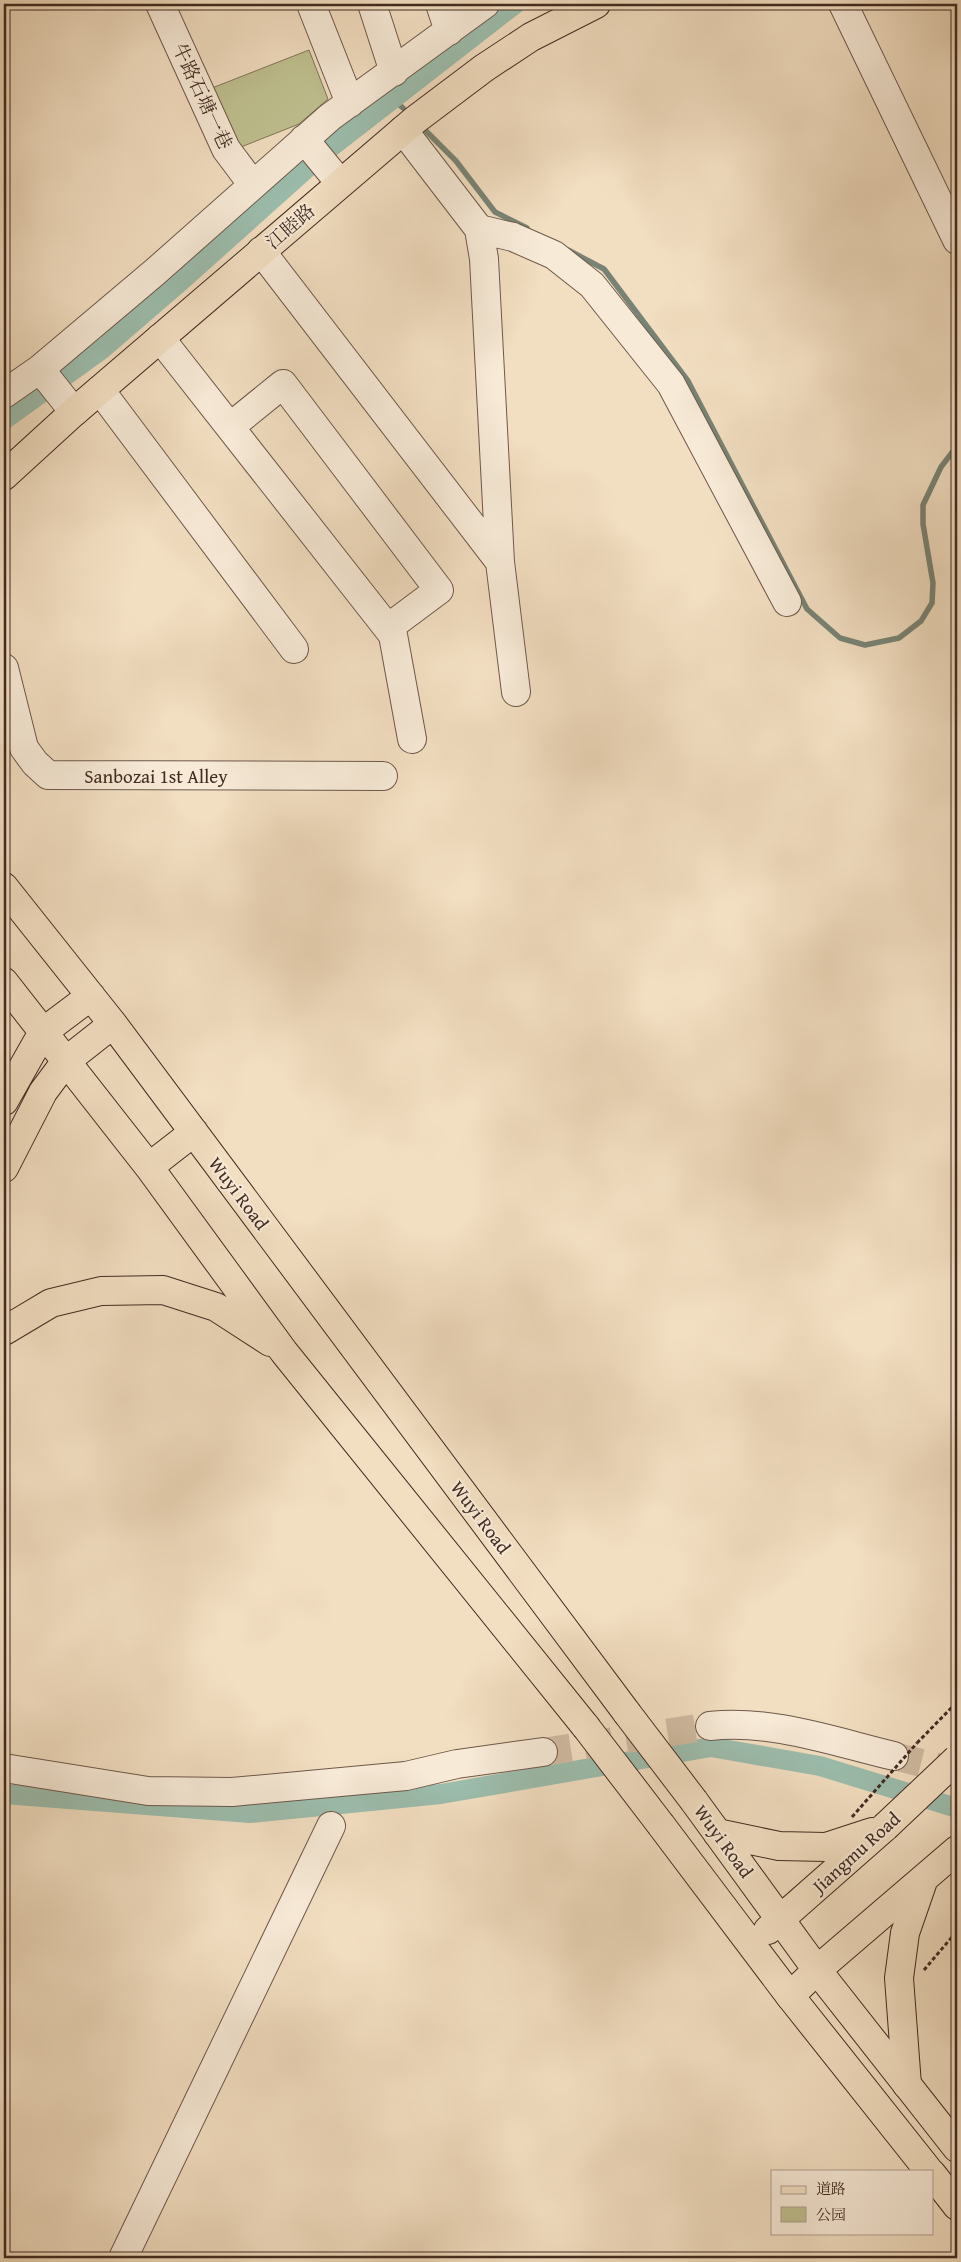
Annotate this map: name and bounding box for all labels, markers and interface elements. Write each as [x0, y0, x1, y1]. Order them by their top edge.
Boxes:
street label: 牛路石塘一巷 [166, 38, 240, 154]
street label: 江睦路 [259, 197, 321, 255]
street label: Sanbozai 1st Alley [84, 762, 228, 790]
street label: Wuyi Road [202, 1151, 276, 1236]
street label: Wuyi Road [444, 1475, 518, 1560]
street label: Wuyi Road [688, 1798, 761, 1884]
street label: Jiangmu Road [804, 1804, 907, 1901]
legend [771, 2170, 934, 2234]
text: 道路 [816, 2178, 846, 2199]
text: 公园 [816, 2204, 846, 2225]

